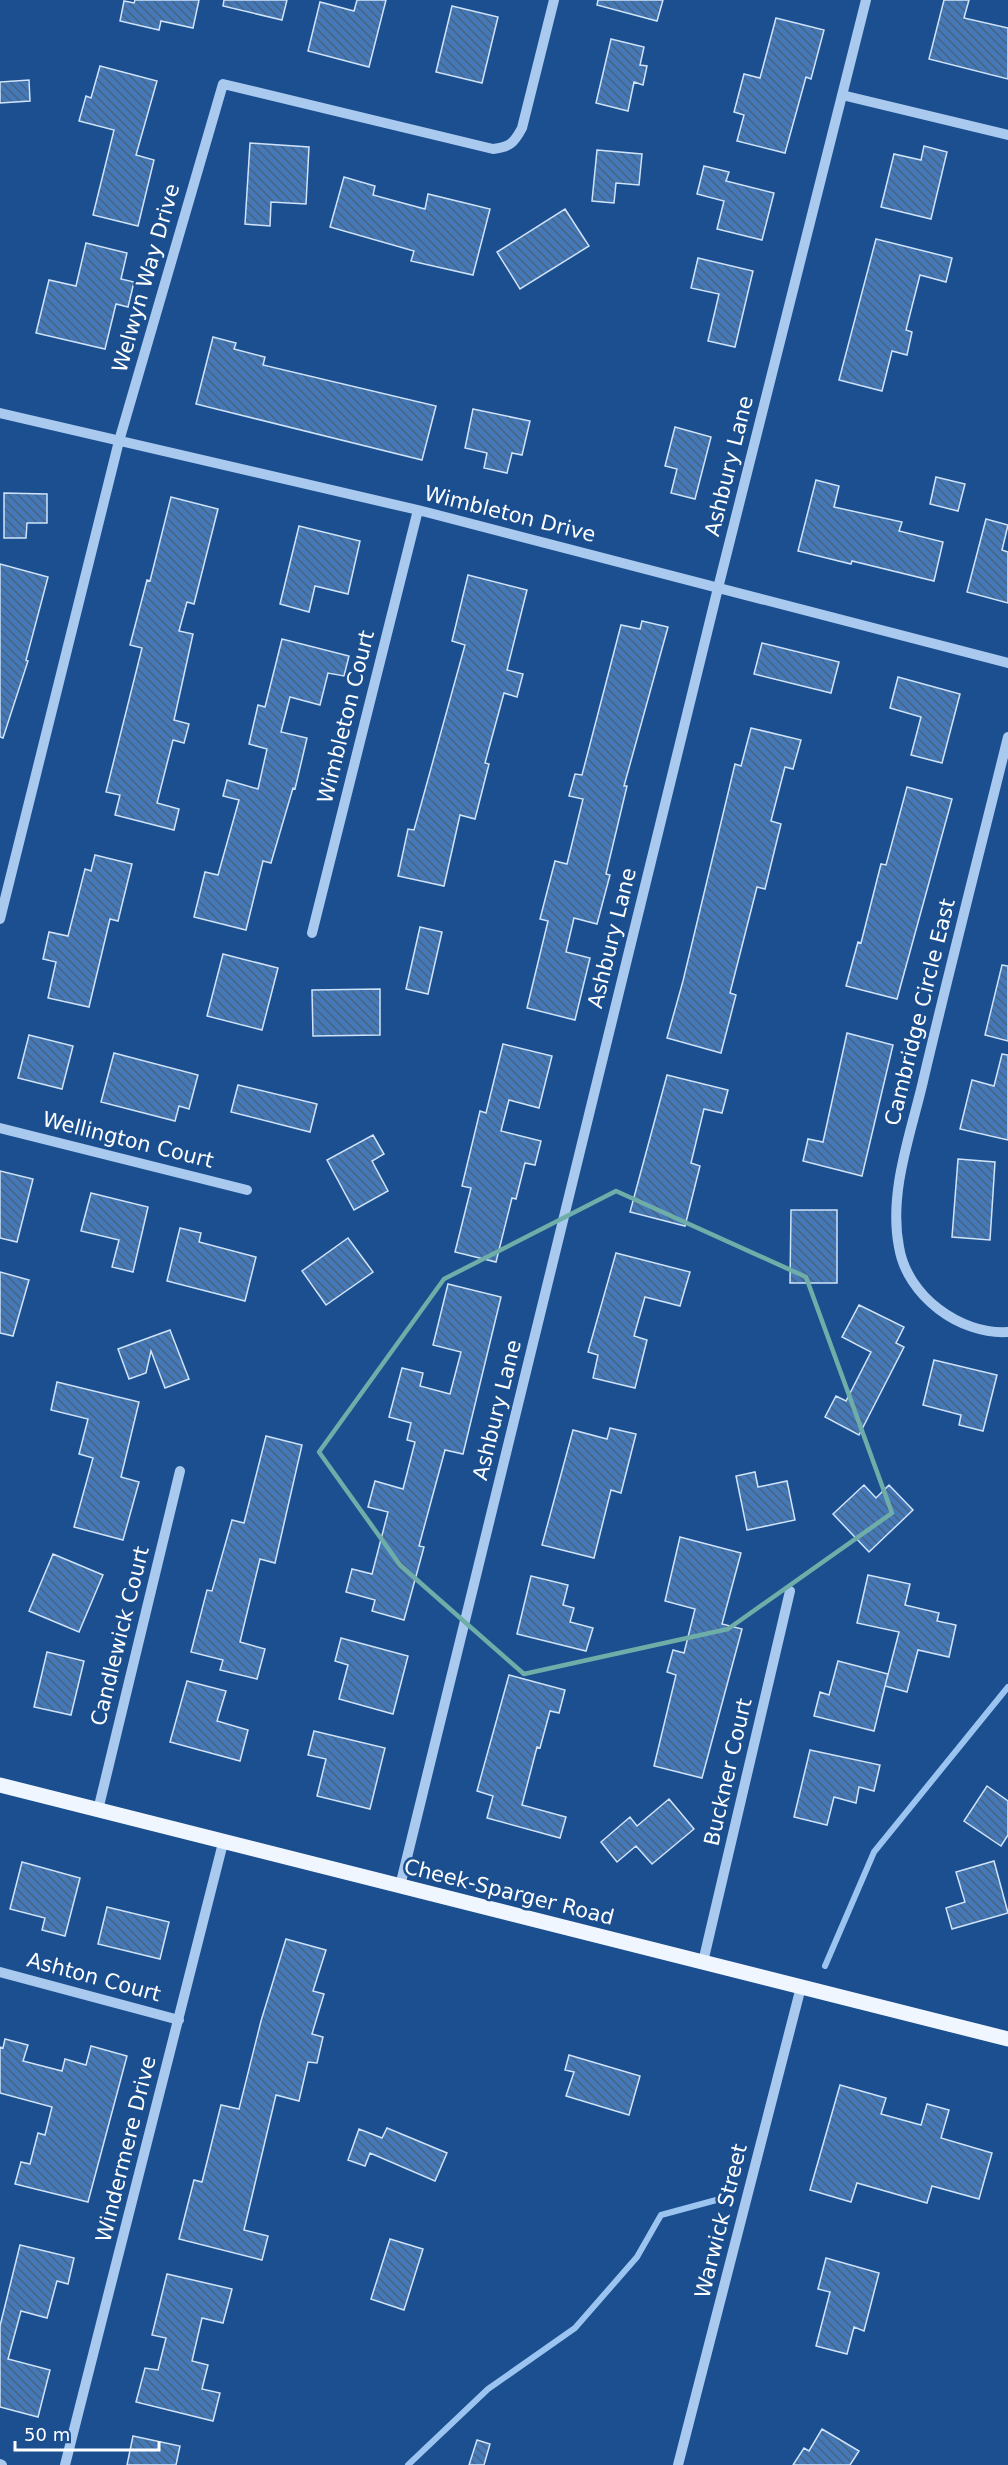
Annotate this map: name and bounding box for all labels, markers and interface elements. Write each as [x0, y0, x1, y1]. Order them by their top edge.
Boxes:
street label: Welwyn Way Drive [108, 181, 184, 375]
street label: Ashbury Lane [700, 393, 758, 539]
street label: Wimbleton Drive [422, 481, 598, 547]
street label: Wimbleton Court [313, 628, 379, 806]
street label: Ashbury Lane [583, 865, 641, 1011]
street label: Cambridge Circle East [880, 896, 960, 1128]
street label: Wellington Court [40, 1107, 216, 1173]
street label: Ashbury Lane [468, 1337, 526, 1483]
street label: Candlewick Court [86, 1544, 154, 1728]
street label: Buckner Court [699, 1696, 757, 1848]
street label: Cheek-Sparger Road [401, 1854, 617, 1930]
street label: Ashton Court [25, 1948, 163, 2006]
street label: Windermere Drive [91, 2053, 161, 2245]
street label: Warwick Street [690, 2141, 752, 2301]
scale bar [15, 2414, 159, 2452]
text: 50 m [24, 2424, 70, 2445]

